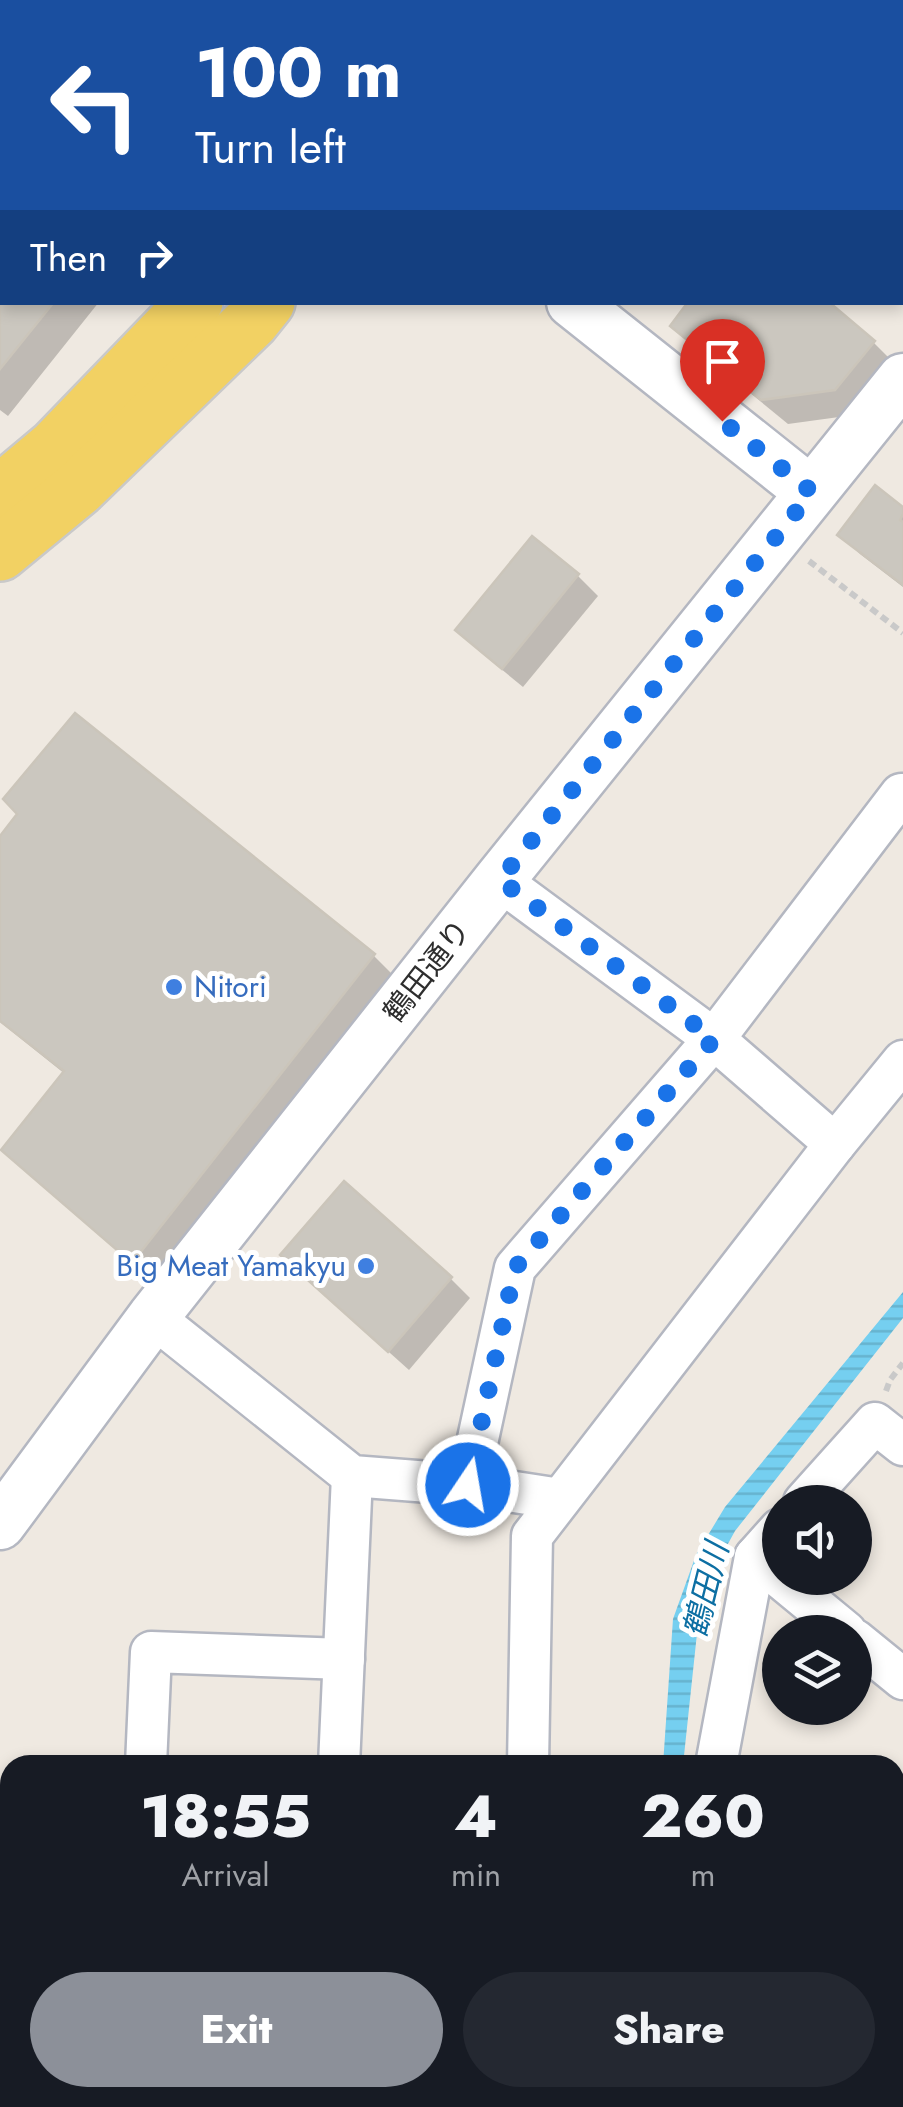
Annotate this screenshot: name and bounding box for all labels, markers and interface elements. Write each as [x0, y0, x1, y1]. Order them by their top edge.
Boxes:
text: 100 m [195, 22, 402, 123]
icon: left [30, 40, 160, 170]
text: Turn left [195, 115, 346, 180]
text: Then [30, 230, 107, 285]
icon: right [127, 230, 182, 285]
pin [680, 319, 765, 422]
icon: arrive [695, 334, 750, 389]
street label: 鶴田通り [373, 910, 480, 1031]
place label: Nitori [194, 965, 267, 1008]
marker: Nitori [163, 976, 185, 998]
place label: Big Meat Yamakyu [116, 1244, 346, 1287]
marker: Big Meat Yamakyu [355, 1255, 377, 1277]
position arrow [416, 1433, 520, 1537]
map controls [762, 1485, 872, 1725]
button: sound [762, 1485, 872, 1595]
water label: 鶴田川 [672, 1535, 741, 1642]
button: layers [762, 1615, 872, 1725]
text: 18:55 [140, 1773, 311, 1860]
text: 4 [454, 1773, 498, 1860]
text: 260 [641, 1773, 765, 1860]
text: Arrival [181, 1852, 270, 1898]
text: min [451, 1852, 501, 1898]
text: m [691, 1852, 716, 1898]
button: Exit [30, 1972, 443, 2087]
button: Share [463, 1972, 875, 2087]

